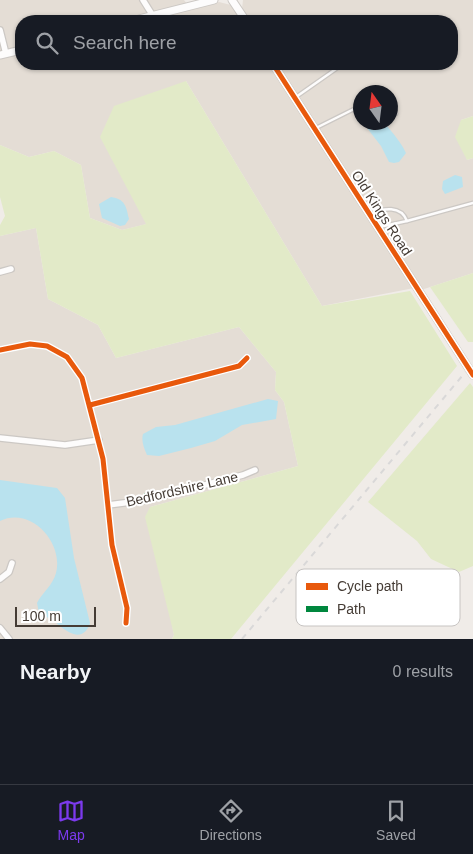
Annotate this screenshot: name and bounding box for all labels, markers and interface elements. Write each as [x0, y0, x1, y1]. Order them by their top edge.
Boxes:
search box [15, 15, 458, 70]
icon: search [33, 29, 61, 57]
text: Search here [73, 32, 177, 53]
north arrow [353, 85, 398, 130]
street label: Old Kings Road [349, 168, 415, 258]
street label: Bedfordshire Lane [124, 468, 240, 510]
legend [296, 569, 460, 626]
text: Cycle path [337, 578, 403, 594]
text: Path [337, 601, 366, 617]
scale bar [15, 604, 96, 627]
text: 100 m [22, 608, 61, 624]
text: Nearby [20, 660, 91, 683]
text: 0 results [393, 663, 453, 680]
tab: Map [57, 797, 85, 843]
tab: Directions [200, 797, 262, 843]
tab: Saved [376, 797, 416, 843]

